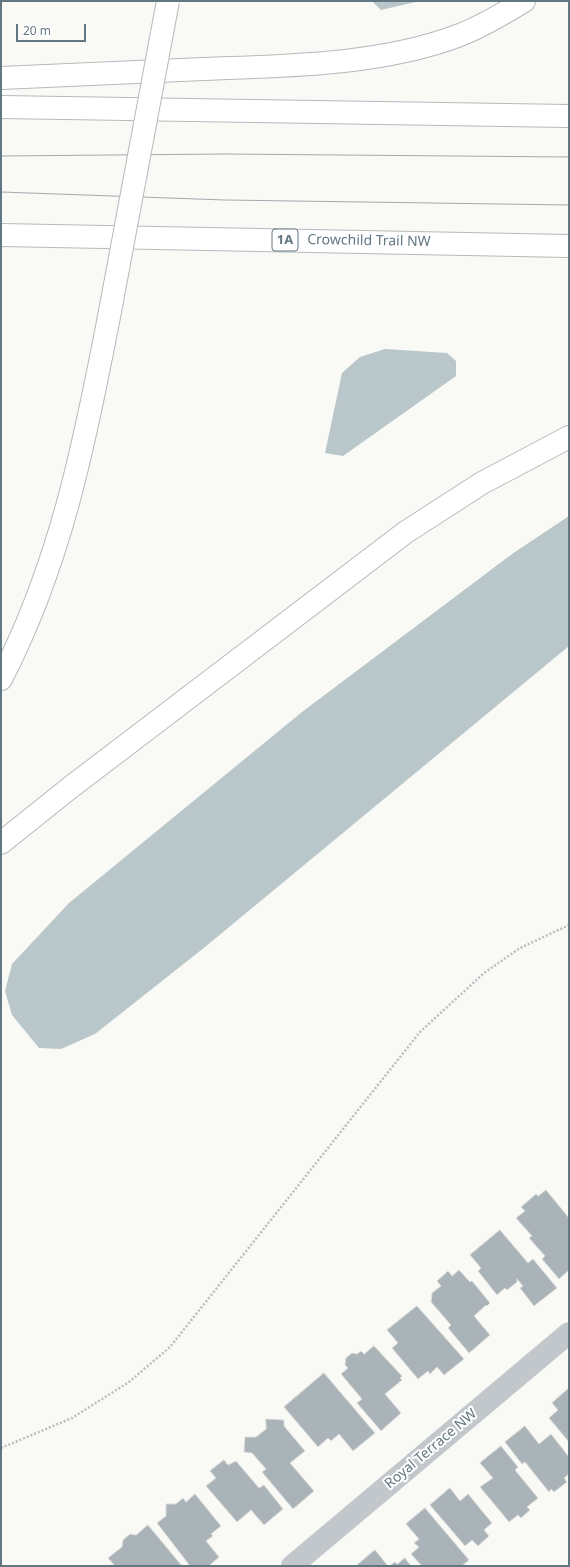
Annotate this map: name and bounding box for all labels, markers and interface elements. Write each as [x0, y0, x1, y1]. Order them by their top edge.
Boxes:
scale bar [18, 16, 88, 42]
text: 20 m [23, 22, 51, 39]
road number: 1A [272, 229, 298, 251]
street label: Crowchild Trail NW [307, 232, 431, 250]
street label: Royal Terrace NW [382, 1406, 480, 1492]

